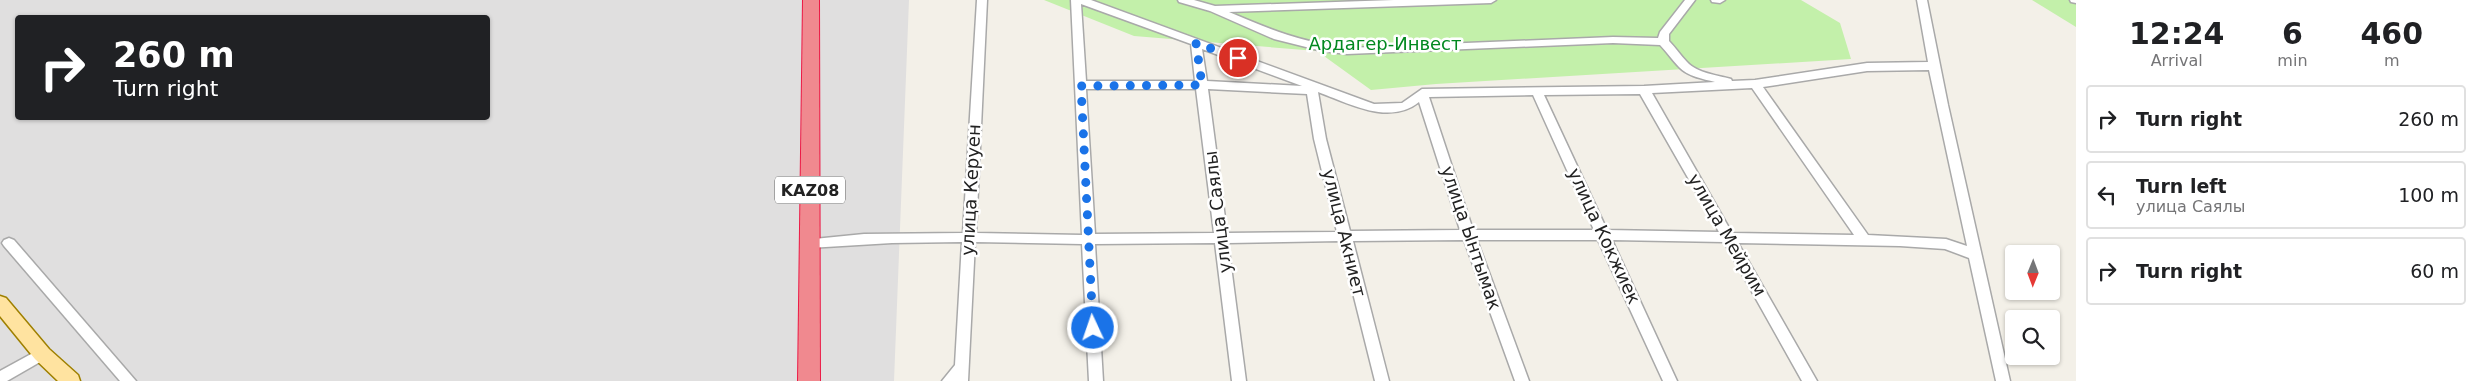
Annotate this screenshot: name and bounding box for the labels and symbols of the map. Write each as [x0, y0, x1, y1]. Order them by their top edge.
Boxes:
park label: Ардагер-Инвест [1309, 33, 1461, 54]
pin [1217, 37, 1259, 79]
street label: улица Керуен [957, 124, 984, 256]
street label: улица Саялы [1200, 150, 1235, 274]
street label: улица Ынтымак [1437, 163, 1506, 313]
street label: улица Кокжиек [1564, 165, 1645, 307]
street label: улица Акниет [1318, 167, 1371, 299]
street label: улица Мейрим [1684, 170, 1771, 300]
road number: KAZ08 [775, 176, 845, 204]
north arrow [2005, 245, 2060, 300]
position arrow [1066, 301, 1118, 353]

